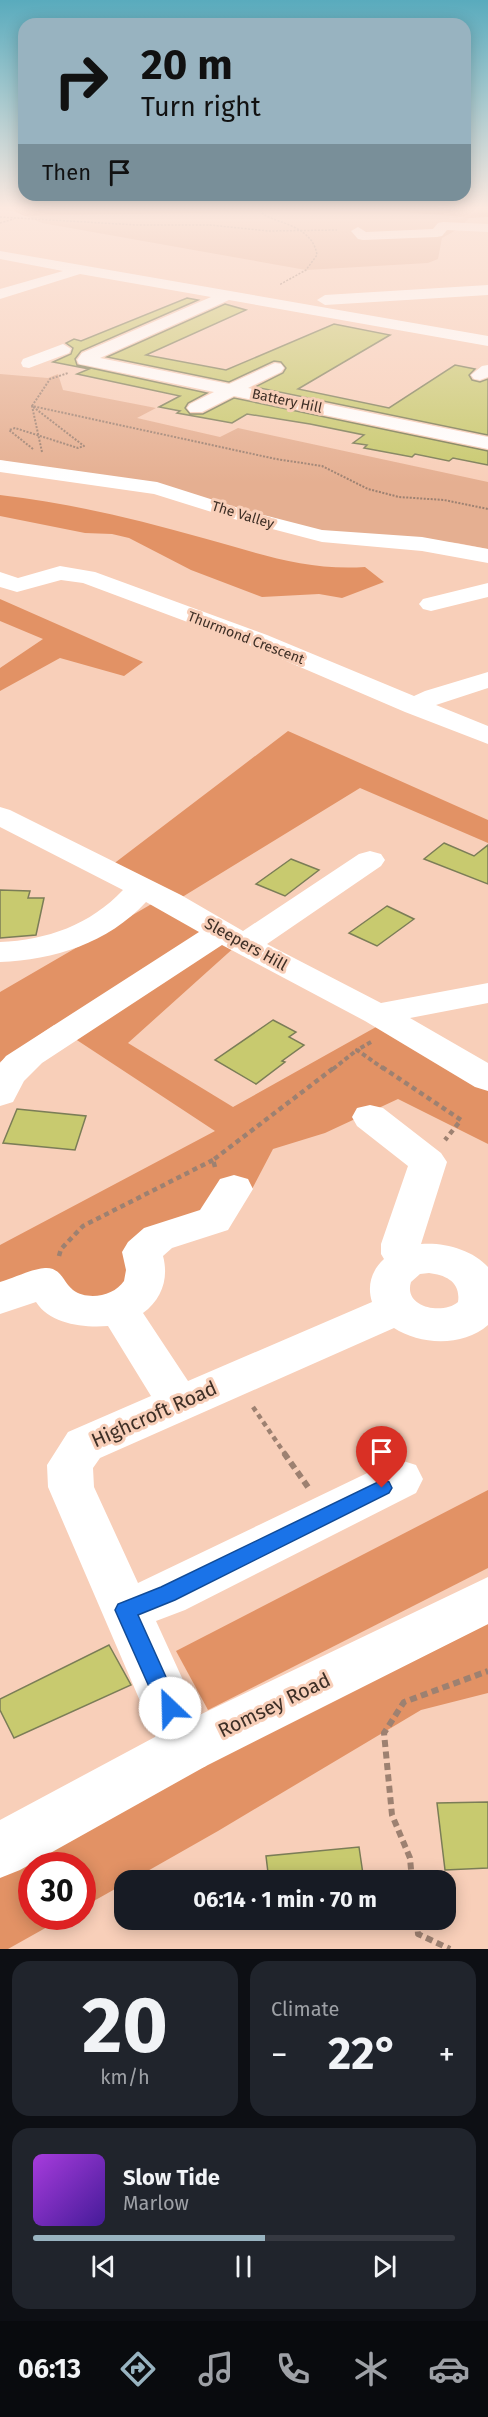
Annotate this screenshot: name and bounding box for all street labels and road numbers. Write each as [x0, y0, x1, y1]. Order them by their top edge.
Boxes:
street label: Battery Hill [250, 385, 324, 417]
street label: The Valley [210, 498, 276, 533]
street label: Thurmond Crescent [185, 608, 308, 668]
street label: Sleepers Hill [201, 914, 291, 975]
street label: Highcroft Road [87, 1376, 221, 1452]
street label: Romsey Road [214, 1667, 334, 1743]

